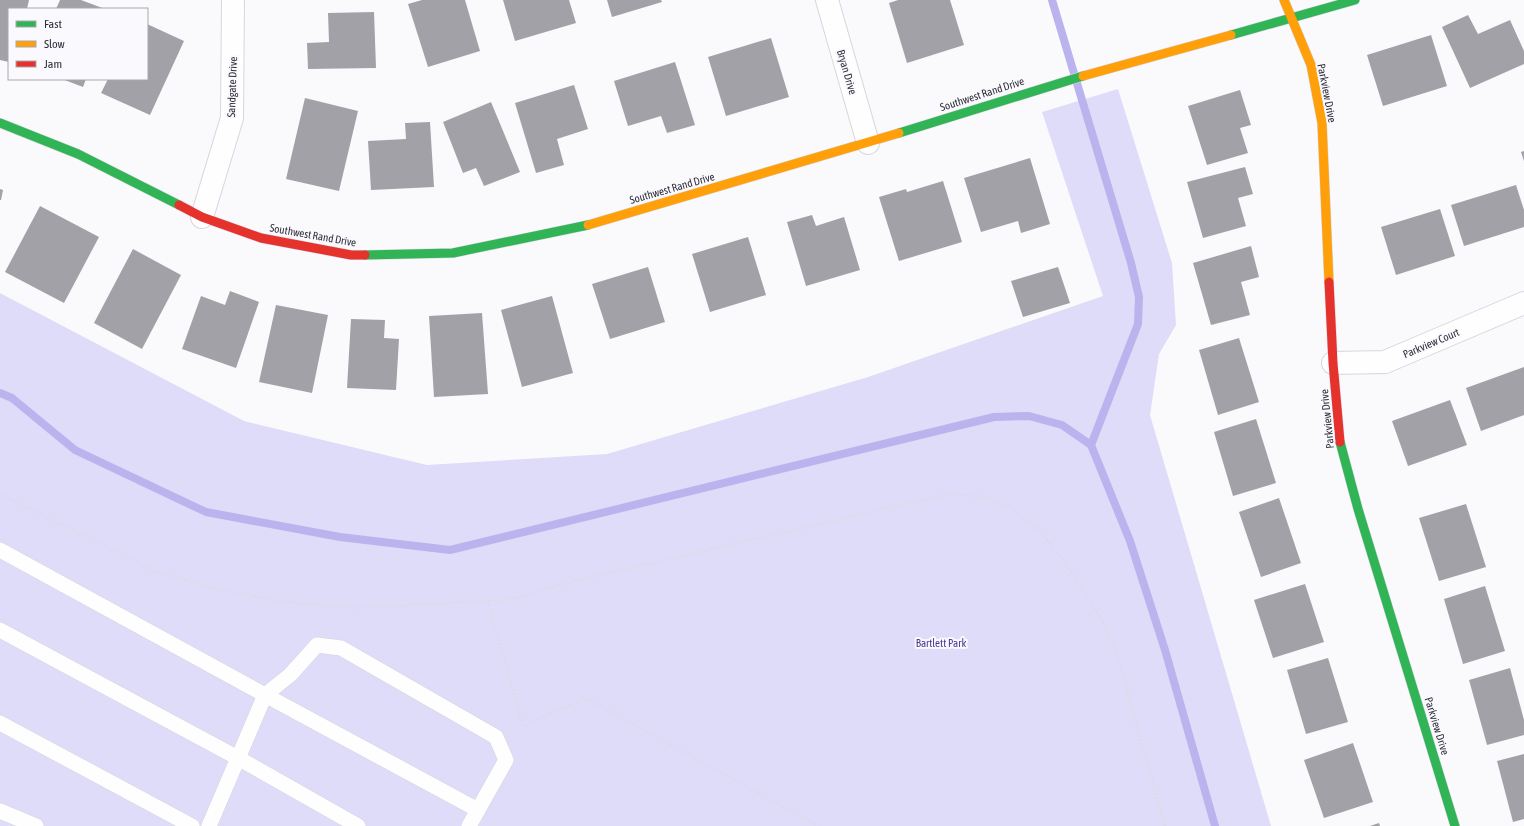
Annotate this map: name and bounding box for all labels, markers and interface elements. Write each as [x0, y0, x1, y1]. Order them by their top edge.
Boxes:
legend [8, 8, 148, 80]
text: Fast [44, 17, 62, 31]
text: Slow [44, 37, 65, 51]
street label: Bryan Drive [835, 48, 859, 96]
street label: Sandgate Drive [225, 56, 239, 118]
text: Jam [44, 57, 62, 71]
street label: Parkview Drive [1315, 63, 1339, 123]
street label: Southwest Rand Drive [938, 75, 1026, 113]
street label: Southwest Rand Drive [628, 170, 716, 206]
street label: Southwest Rand Drive [269, 221, 357, 249]
street label: Parkview Court [1401, 326, 1461, 360]
street label: Parkview Drive [1318, 389, 1336, 449]
park label: Bartlett Park [916, 637, 966, 649]
street label: Parkview Drive [1423, 696, 1451, 756]

